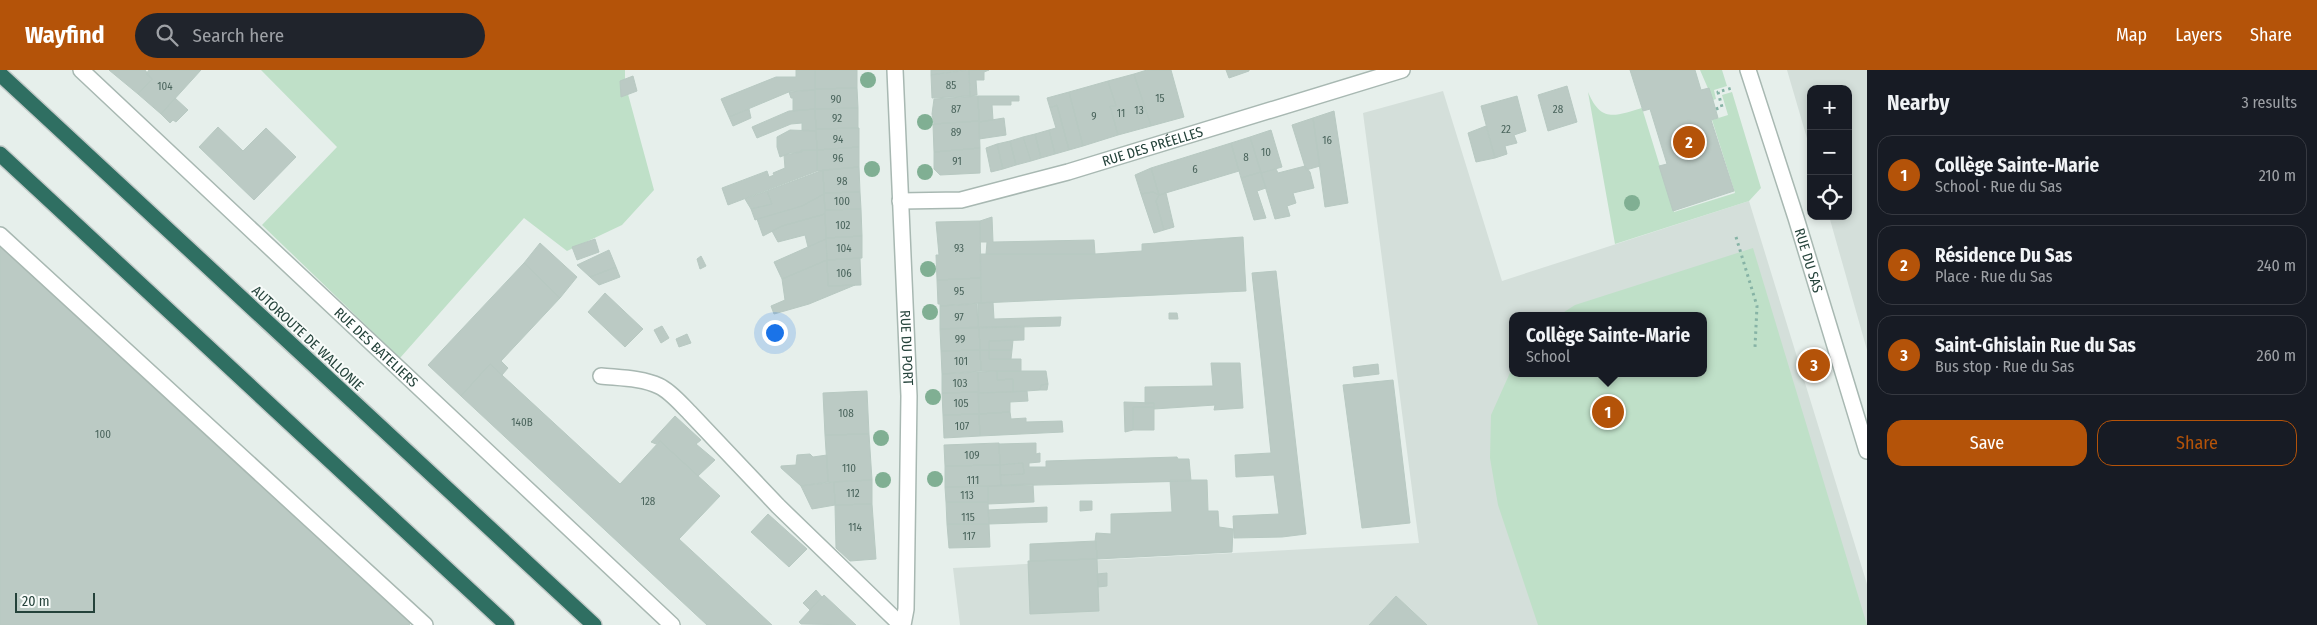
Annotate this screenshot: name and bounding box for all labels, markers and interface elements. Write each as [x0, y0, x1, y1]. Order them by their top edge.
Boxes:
search box [135, 13, 485, 58]
text: Wayfind [25, 21, 105, 49]
icon: search [153, 21, 181, 49]
text: Search here [193, 24, 284, 47]
text: Map [2116, 24, 2147, 46]
text: Layers [2175, 24, 2222, 46]
text: Share [2250, 24, 2292, 46]
house number: 85 [946, 79, 956, 92]
house number: 104 [157, 80, 173, 93]
map controls [1807, 85, 1852, 220]
button: + [1807, 85, 1852, 130]
text: Nearby [1887, 90, 1949, 116]
house number: 15 [1155, 92, 1165, 105]
house number: 90 [830, 93, 842, 106]
text: 3 results [2241, 93, 2297, 112]
house number: 87 [951, 103, 961, 116]
house number: 28 [1553, 103, 1564, 116]
house number: 13 [1134, 104, 1144, 117]
house number: 11 [1117, 107, 1125, 120]
house number: 9 [1091, 110, 1097, 123]
house number: 92 [832, 112, 842, 125]
street label: RUE DES PRÉELLES [1100, 123, 1205, 170]
house number: 22 [1501, 123, 1511, 136]
pin: 2 [1673, 123, 1705, 161]
house number: 89 [951, 126, 961, 139]
button: − [1807, 130, 1852, 175]
house number: 94 [833, 133, 844, 146]
house number: 16 [1322, 134, 1332, 147]
house number: 10 [1261, 146, 1271, 159]
house number: 8 [1243, 151, 1249, 164]
house number: 96 [833, 152, 844, 165]
text: Collège Sainte-Marie [1935, 154, 2099, 177]
house number: 91 [952, 155, 962, 168]
house number: 6 [1192, 163, 1198, 176]
text: 1 [1901, 166, 1907, 185]
text: 210 m [2259, 166, 2296, 185]
house number: 98 [837, 175, 848, 188]
button: locate [1807, 175, 1852, 220]
text: School · Rue du Sas [1935, 177, 2062, 196]
house number: 100 [834, 195, 850, 208]
house number: 102 [836, 219, 851, 232]
street label: RUE DU SAS [1791, 226, 1826, 295]
house number: 104 [836, 242, 852, 255]
house number: 93 [954, 242, 964, 255]
text: Résidence Du Sas [1935, 244, 2072, 267]
text: 2 [1900, 256, 1908, 275]
text: 240 m [2257, 256, 2296, 275]
house number: 106 [836, 267, 852, 280]
text: Place · Rue du Sas [1935, 267, 2053, 286]
street label: AUTOROUTE DE WALLONIE [248, 282, 367, 395]
house number: 95 [954, 285, 964, 298]
street label: RUE DES BATELIERS [330, 304, 421, 391]
street label: RUE DU PORT [896, 310, 917, 386]
house number: 97 [954, 311, 964, 324]
popup [1509, 312, 1707, 377]
your location [762, 320, 788, 346]
text: Collège Sainte-Marie [1526, 324, 1690, 347]
house number: 99 [955, 333, 965, 346]
text: Saint-Ghislain Rue du Sas [1935, 334, 2136, 357]
pin: 3 [1798, 346, 1830, 384]
text: 3 [1900, 346, 1908, 365]
text: 260 m [2257, 346, 2296, 365]
text: School [1526, 347, 1570, 366]
house number: 101 [954, 355, 968, 368]
text: Bus stop · Rue du Sas [1935, 357, 2074, 376]
house number: 103 [953, 377, 967, 390]
pin: 1 [1592, 393, 1624, 431]
house number: 105 [953, 397, 969, 410]
house number: 108 [838, 407, 854, 420]
house number: 140B [511, 416, 533, 429]
house number: 107 [955, 420, 970, 433]
button: Save [1887, 420, 2087, 466]
button: Share [2097, 420, 2297, 466]
house number: 100 [95, 428, 111, 441]
house number: 109 [964, 449, 980, 462]
house number: 110 [842, 462, 856, 475]
house number: 111 [967, 474, 979, 487]
house number: 112 [846, 487, 860, 500]
house number: 113 [960, 489, 974, 502]
house number: 128 [641, 495, 656, 508]
house number: 115 [961, 511, 975, 524]
house number: 114 [848, 521, 863, 534]
house number: 117 [963, 530, 976, 543]
scale bar [15, 590, 95, 613]
text: 20 m [22, 593, 50, 610]

